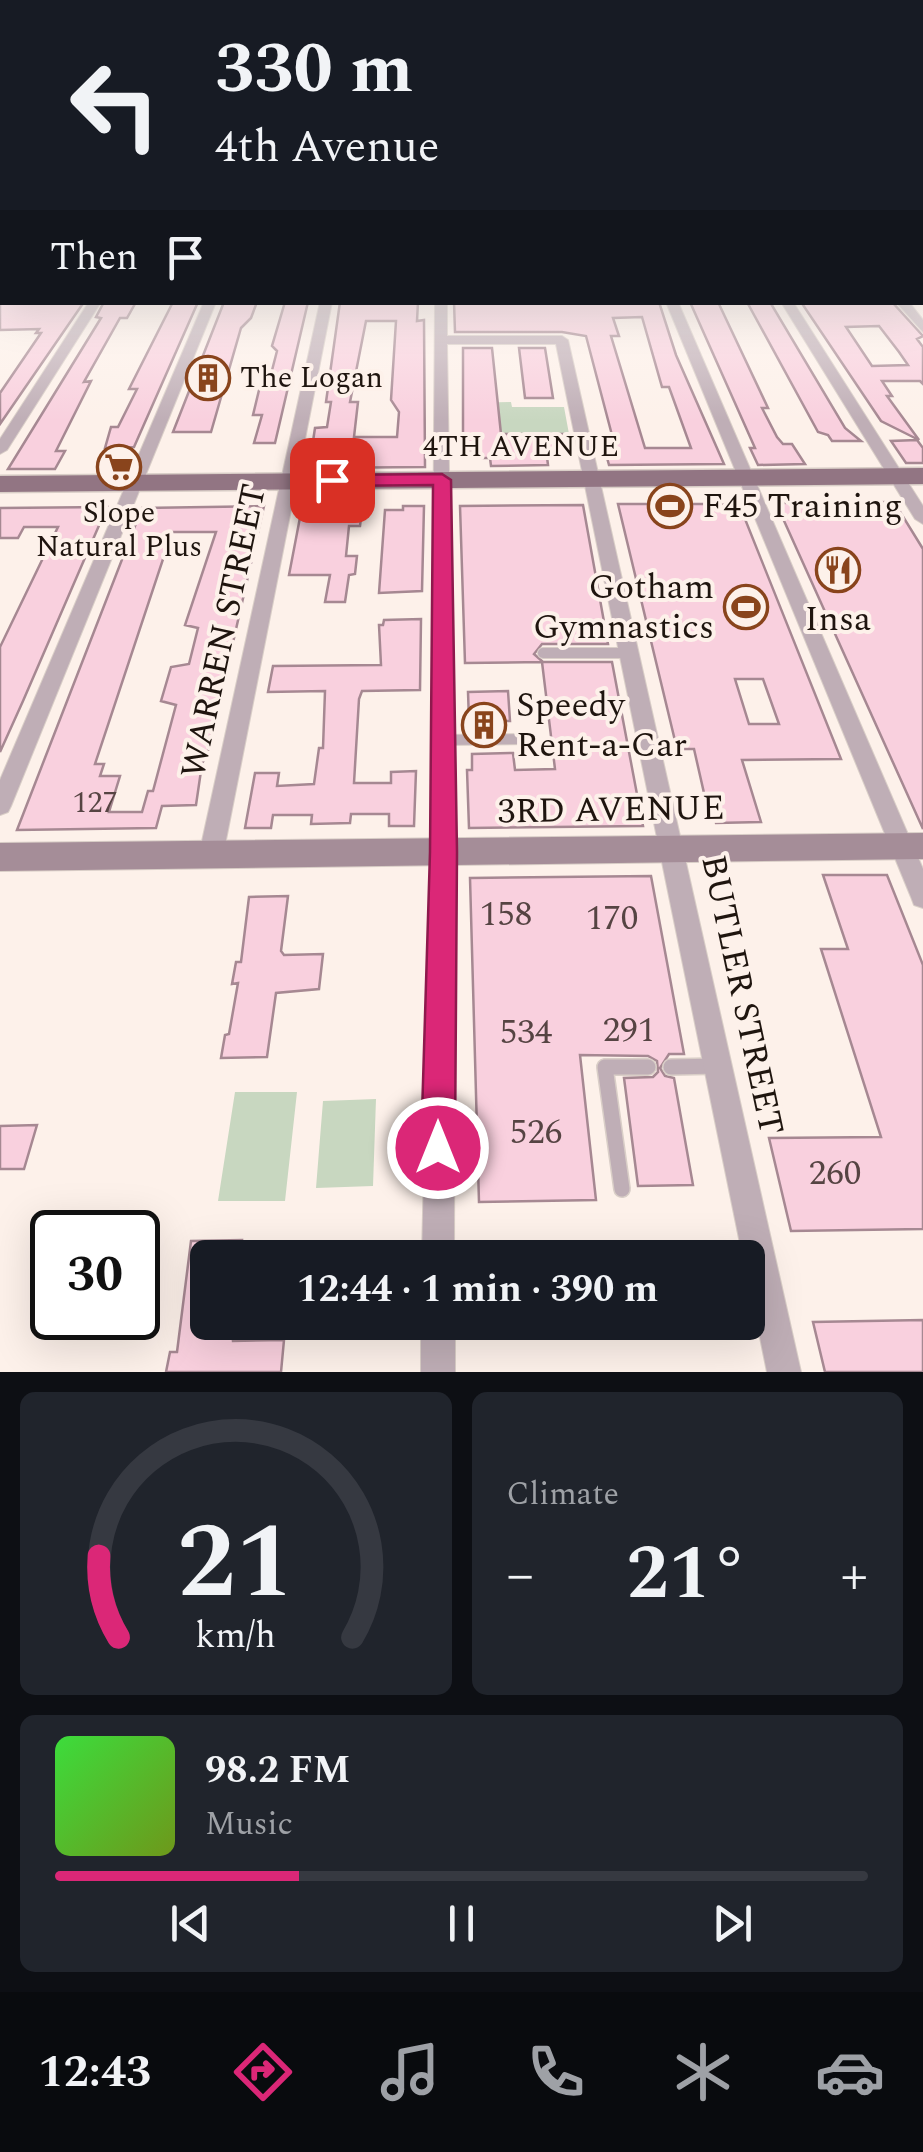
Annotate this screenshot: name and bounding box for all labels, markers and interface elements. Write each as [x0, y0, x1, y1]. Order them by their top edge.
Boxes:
text: 330 m [215, 17, 413, 123]
icon: left [50, 40, 180, 170]
text: 4th Avenue [215, 113, 439, 182]
text: Then [50, 229, 138, 287]
icon: arrive [158, 230, 213, 285]
building icon: The Logan [185, 355, 231, 401]
place label: The Logan [240, 355, 383, 401]
street label: 4TH AVENUE [423, 424, 619, 470]
pin [290, 438, 375, 523]
supermarket icon: Slope Natural Plus [96, 444, 142, 490]
icon: arrive [305, 453, 360, 508]
street label: WARREN STREET [167, 479, 281, 783]
place label: F45 Training [702, 480, 903, 533]
sports icon: F45 Training [647, 483, 693, 529]
place label: Slope Natural Plus [36, 490, 202, 570]
restaurant icon: Insa [815, 547, 861, 593]
place label: Gotham Gymnastics [533, 561, 714, 654]
sports icon: Gotham Gymnastics [723, 584, 769, 630]
place label: Insa [805, 593, 871, 646]
place label: Speedy Rent-a-Car [516, 679, 687, 772]
building icon: Speedy Rent-a-Car [461, 702, 507, 748]
house number: 127 [73, 780, 118, 826]
street label: 3RD AVENUE [497, 782, 725, 838]
street label: BUTLER STREET [686, 850, 798, 1140]
house number: 158 [480, 888, 532, 941]
house number: 170 [586, 892, 638, 945]
house number: 291 [603, 1004, 655, 1057]
house number: 534 [500, 1006, 553, 1059]
position arrow [386, 1096, 490, 1200]
house number: 526 [510, 1106, 562, 1159]
house number: 260 [809, 1147, 861, 1200]
speed limit sign: 30 [30, 1210, 160, 1340]
text: 12:44 · 1 min · 390 m [297, 1261, 658, 1319]
text: Climate [507, 1470, 619, 1519]
text: 21 [177, 1485, 294, 1643]
text: 21° [626, 1518, 748, 1632]
text: − [507, 1534, 534, 1617]
text: + [840, 1534, 868, 1617]
text: km/h [196, 1609, 276, 1664]
text: 98.2 FM [205, 1742, 350, 1800]
text: Music [205, 1800, 293, 1849]
icon: previous [163, 1896, 218, 1951]
icon: pause [434, 1896, 489, 1951]
icon: next [705, 1896, 760, 1951]
icon: directions [228, 2037, 298, 2107]
icon: music [375, 2037, 445, 2107]
icon: phone [521, 2037, 591, 2107]
icon: climate [668, 2037, 738, 2107]
icon: car [815, 2037, 885, 2107]
text: 12:43 [38, 2038, 151, 2107]

